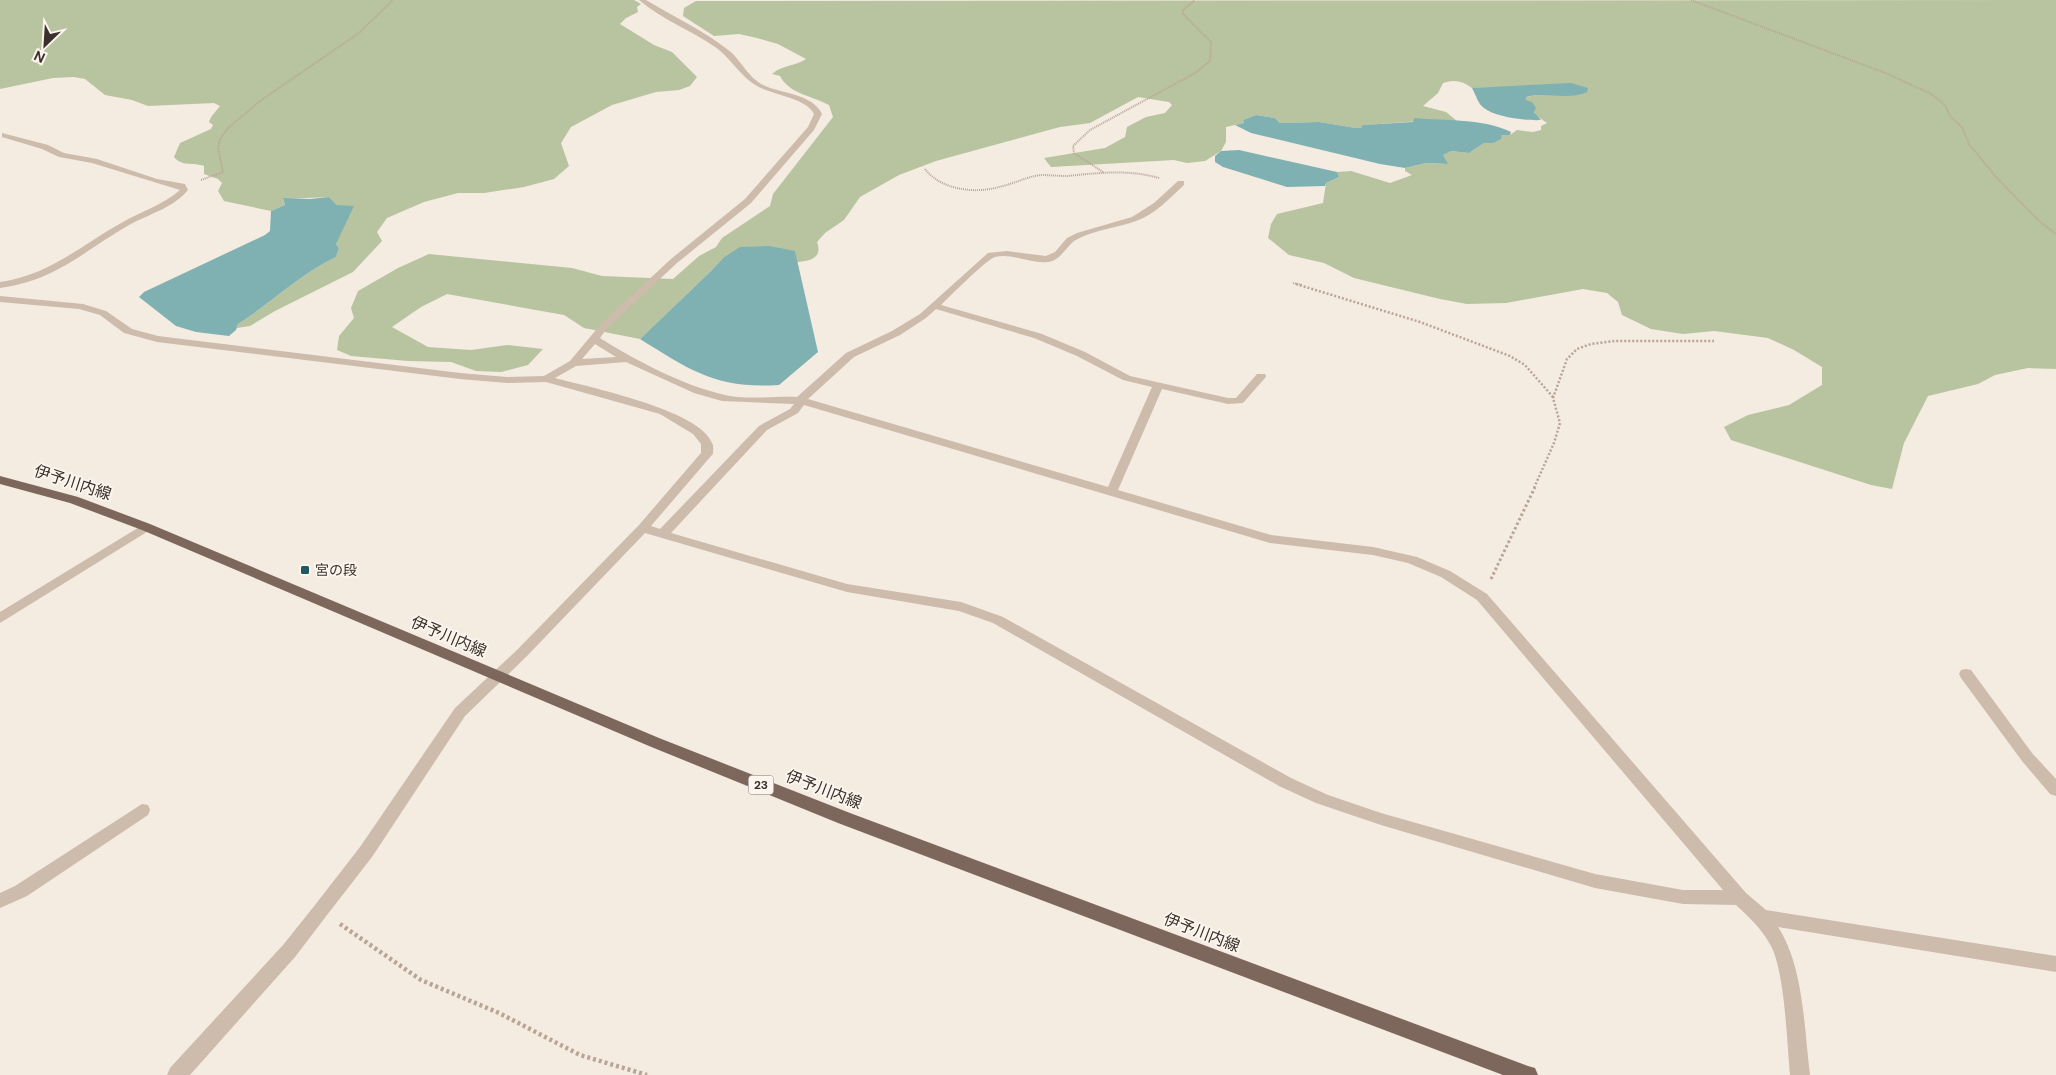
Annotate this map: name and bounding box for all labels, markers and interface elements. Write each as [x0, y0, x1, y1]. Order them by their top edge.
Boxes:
north arrow [20, 20, 70, 70]
text: N [31, 46, 48, 67]
street label: 伊予川内線 [32, 460, 114, 505]
place label: 宮の段 [315, 561, 357, 579]
marker: 宮の段 [299, 564, 311, 576]
street label: 伊予川内線 [408, 611, 490, 662]
street label: 伊予川内線 [783, 765, 865, 814]
road number: 23 [748, 776, 774, 794]
street label: 伊予川内線 [1161, 908, 1243, 957]

